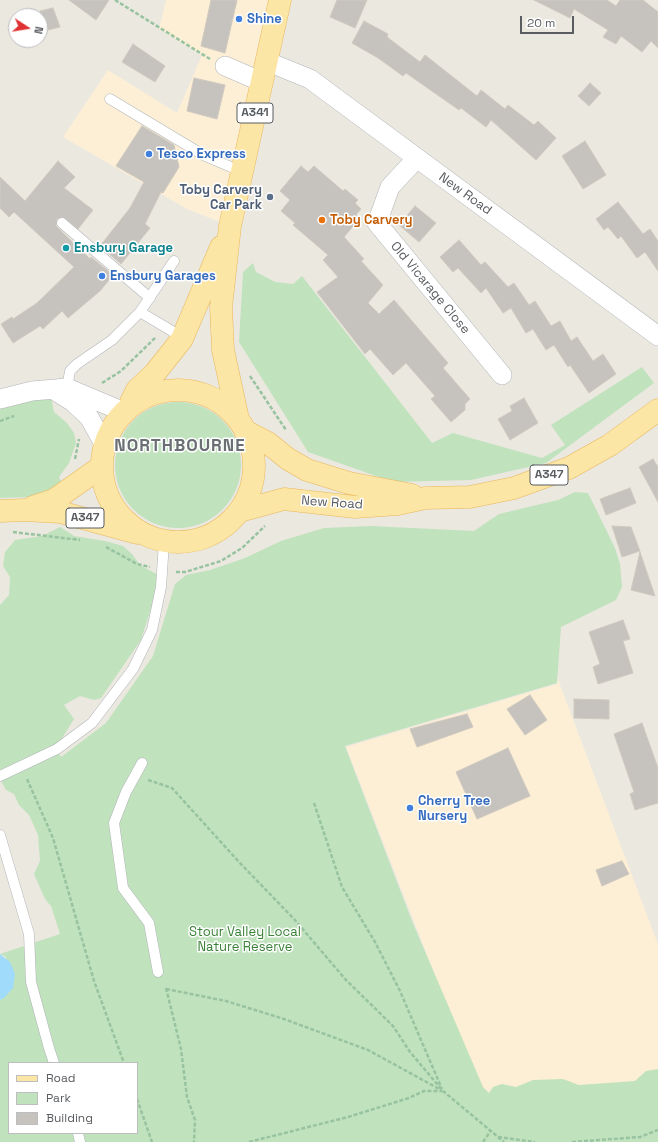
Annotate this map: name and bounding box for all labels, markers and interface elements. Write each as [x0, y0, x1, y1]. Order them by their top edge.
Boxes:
north arrow [8, 8, 48, 48]
scale bar [522, 8, 576, 34]
place label: Shine [247, 11, 282, 27]
marker: Shine [234, 14, 244, 24]
text: 20 m [527, 15, 555, 31]
text: N [31, 25, 46, 35]
road number: A341 [237, 103, 273, 123]
place label: Tesco Express [157, 146, 246, 162]
marker: Tesco Express [144, 149, 154, 159]
street label: New Road [435, 170, 495, 218]
place label: Toby Carvery Car Park [179, 182, 262, 213]
marker: Toby Carvery Car Park [265, 192, 275, 202]
place label: Toby Carvery [330, 212, 413, 228]
marker: Toby Carvery [317, 215, 327, 225]
street label: Old Vicarage Close [387, 239, 473, 337]
place label: Ensbury Garage [74, 240, 173, 256]
marker: Ensbury Garage [61, 243, 71, 253]
place label: Ensbury Garages [110, 268, 216, 284]
marker: Ensbury Garages [97, 271, 107, 281]
district label: NORTHBOURNE [114, 436, 246, 456]
road number: A347 [530, 465, 568, 485]
street label: New Road [301, 493, 363, 513]
road number: A347 [66, 508, 104, 528]
place label: Cherry Tree Nursery [418, 793, 490, 824]
marker: Cherry Tree Nursery [405, 803, 415, 813]
park label: Stour Valley Local Nature Reserve [189, 924, 301, 955]
legend [8, 1062, 138, 1134]
text: Road [46, 1070, 75, 1086]
text: Park [46, 1090, 71, 1106]
text: Building [46, 1110, 93, 1126]

